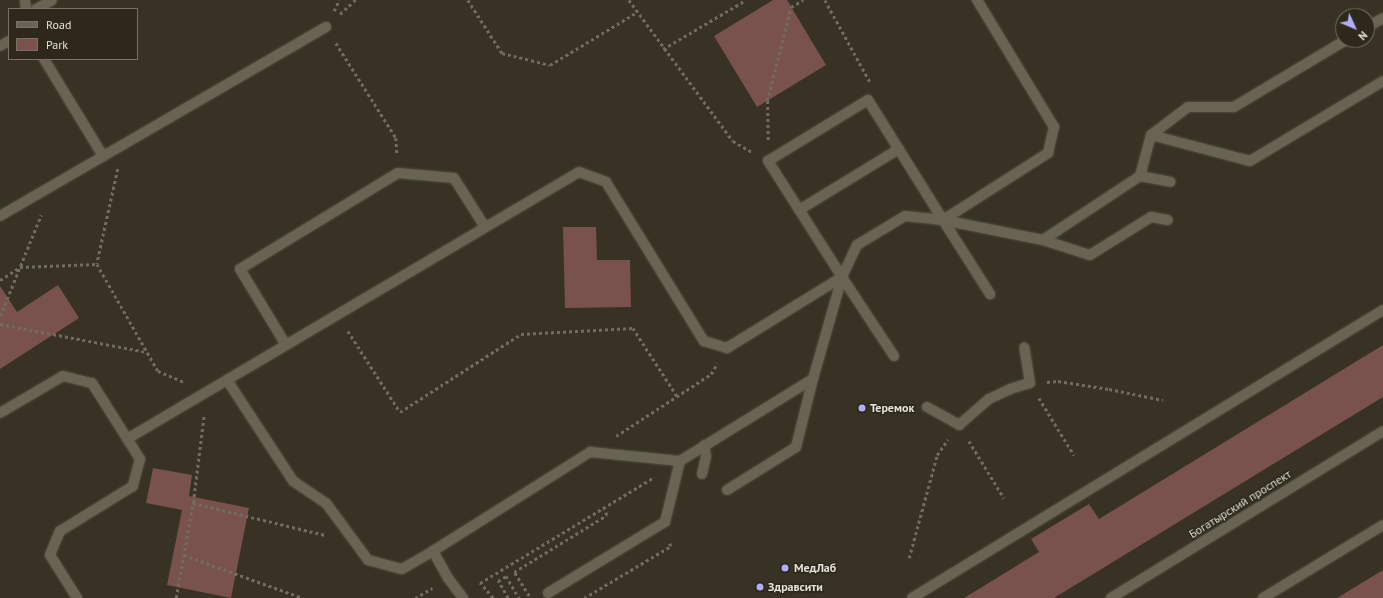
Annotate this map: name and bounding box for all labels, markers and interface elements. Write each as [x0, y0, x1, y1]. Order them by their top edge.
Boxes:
legend [8, 8, 138, 60]
north arrow [1335, 8, 1375, 48]
text: Road [46, 17, 71, 32]
text: N [1355, 28, 1370, 43]
text: Park [46, 37, 68, 52]
place label: Теремок [870, 401, 914, 415]
marker: Теремок [857, 403, 867, 413]
street label: Богатырский проспект [1186, 467, 1294, 541]
place label: МедЛаб [794, 561, 836, 575]
marker: МедЛаб [779, 562, 791, 574]
place label: Здравсити [768, 580, 823, 594]
marker: Здравсити [755, 582, 765, 592]

